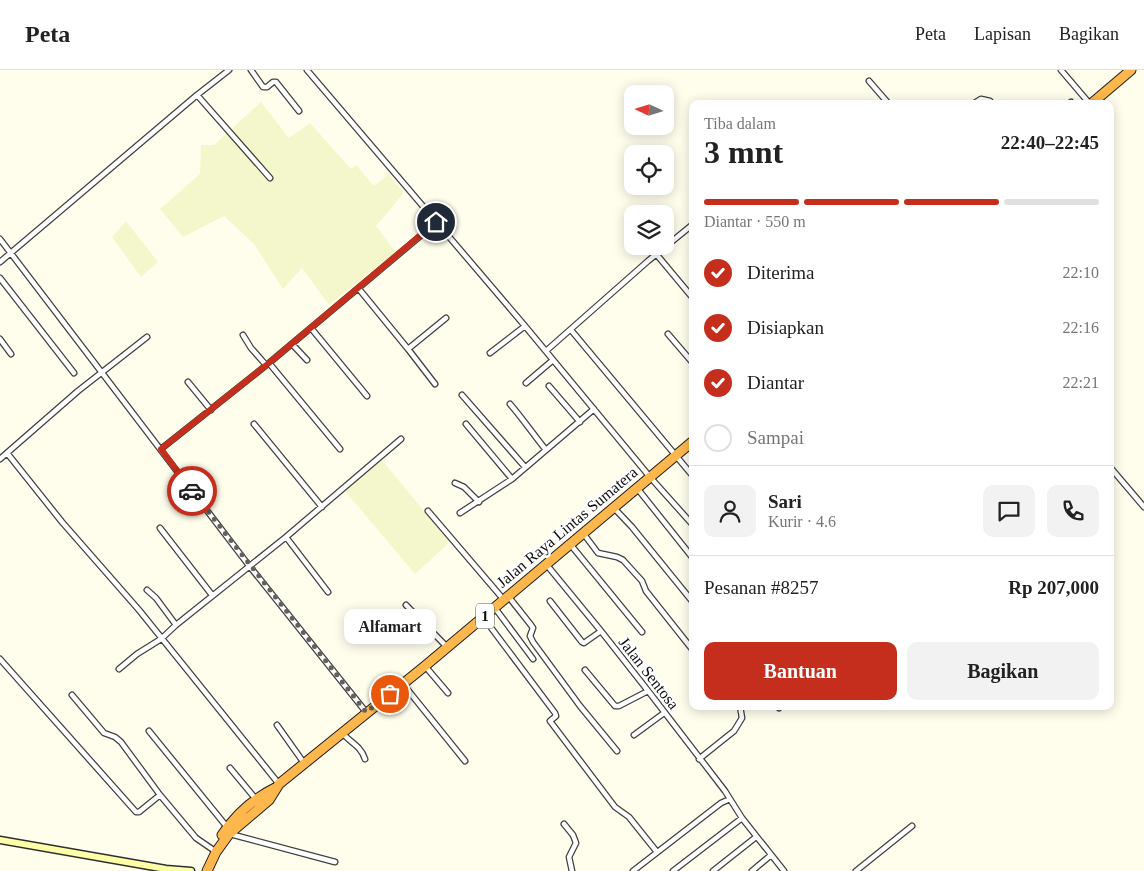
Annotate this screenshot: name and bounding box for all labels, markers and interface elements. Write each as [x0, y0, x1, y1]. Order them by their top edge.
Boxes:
text: Peta [25, 21, 70, 47]
text: Peta [915, 24, 946, 44]
text: Lapisan [974, 24, 1031, 44]
text: Bagikan [1059, 24, 1119, 44]
north arrow [624, 85, 674, 135]
map controls [624, 85, 674, 255]
text: Tiba dalam [704, 115, 776, 132]
text: 22:40–22:45 [1001, 132, 1099, 153]
text: 3 mnt [704, 134, 783, 170]
button: locate [624, 145, 674, 195]
pin [415, 201, 457, 243]
button: layers [624, 205, 674, 255]
icon: home [422, 208, 450, 236]
text: Diantar · 550 m [704, 213, 806, 230]
icon: check [704, 259, 732, 287]
text: Diterima [747, 262, 815, 283]
text: 22:10 [1063, 264, 1099, 281]
icon: check [704, 314, 732, 342]
text: Disiapkan [747, 317, 824, 338]
text: 22:16 [1063, 319, 1099, 336]
icon: check [704, 369, 732, 397]
text: Diantar [747, 372, 804, 393]
text: 22:21 [1063, 374, 1099, 391]
text: Sampai [747, 427, 804, 448]
street label: Jalan Raya Lintas Sumatera [493, 463, 641, 592]
courier [167, 466, 217, 516]
icon: car [178, 477, 206, 505]
button: person [704, 485, 756, 537]
button: chat [983, 485, 1035, 537]
button: phone [1047, 485, 1099, 537]
text: Sari [768, 491, 802, 512]
text: Kurir · 4.6 [768, 513, 836, 530]
text: Pesanan #8257 [704, 577, 819, 598]
text: Rp 207,000 [1008, 577, 1099, 598]
road number: 1 [476, 604, 494, 628]
callout: Alfamart [344, 609, 436, 644]
text: Alfamart [358, 618, 422, 635]
street label: Jalan Sentosa [616, 634, 682, 712]
button: Bantuan [704, 642, 897, 700]
button: Bagikan [907, 642, 1099, 700]
pin [369, 673, 411, 715]
icon: bag [376, 680, 404, 708]

